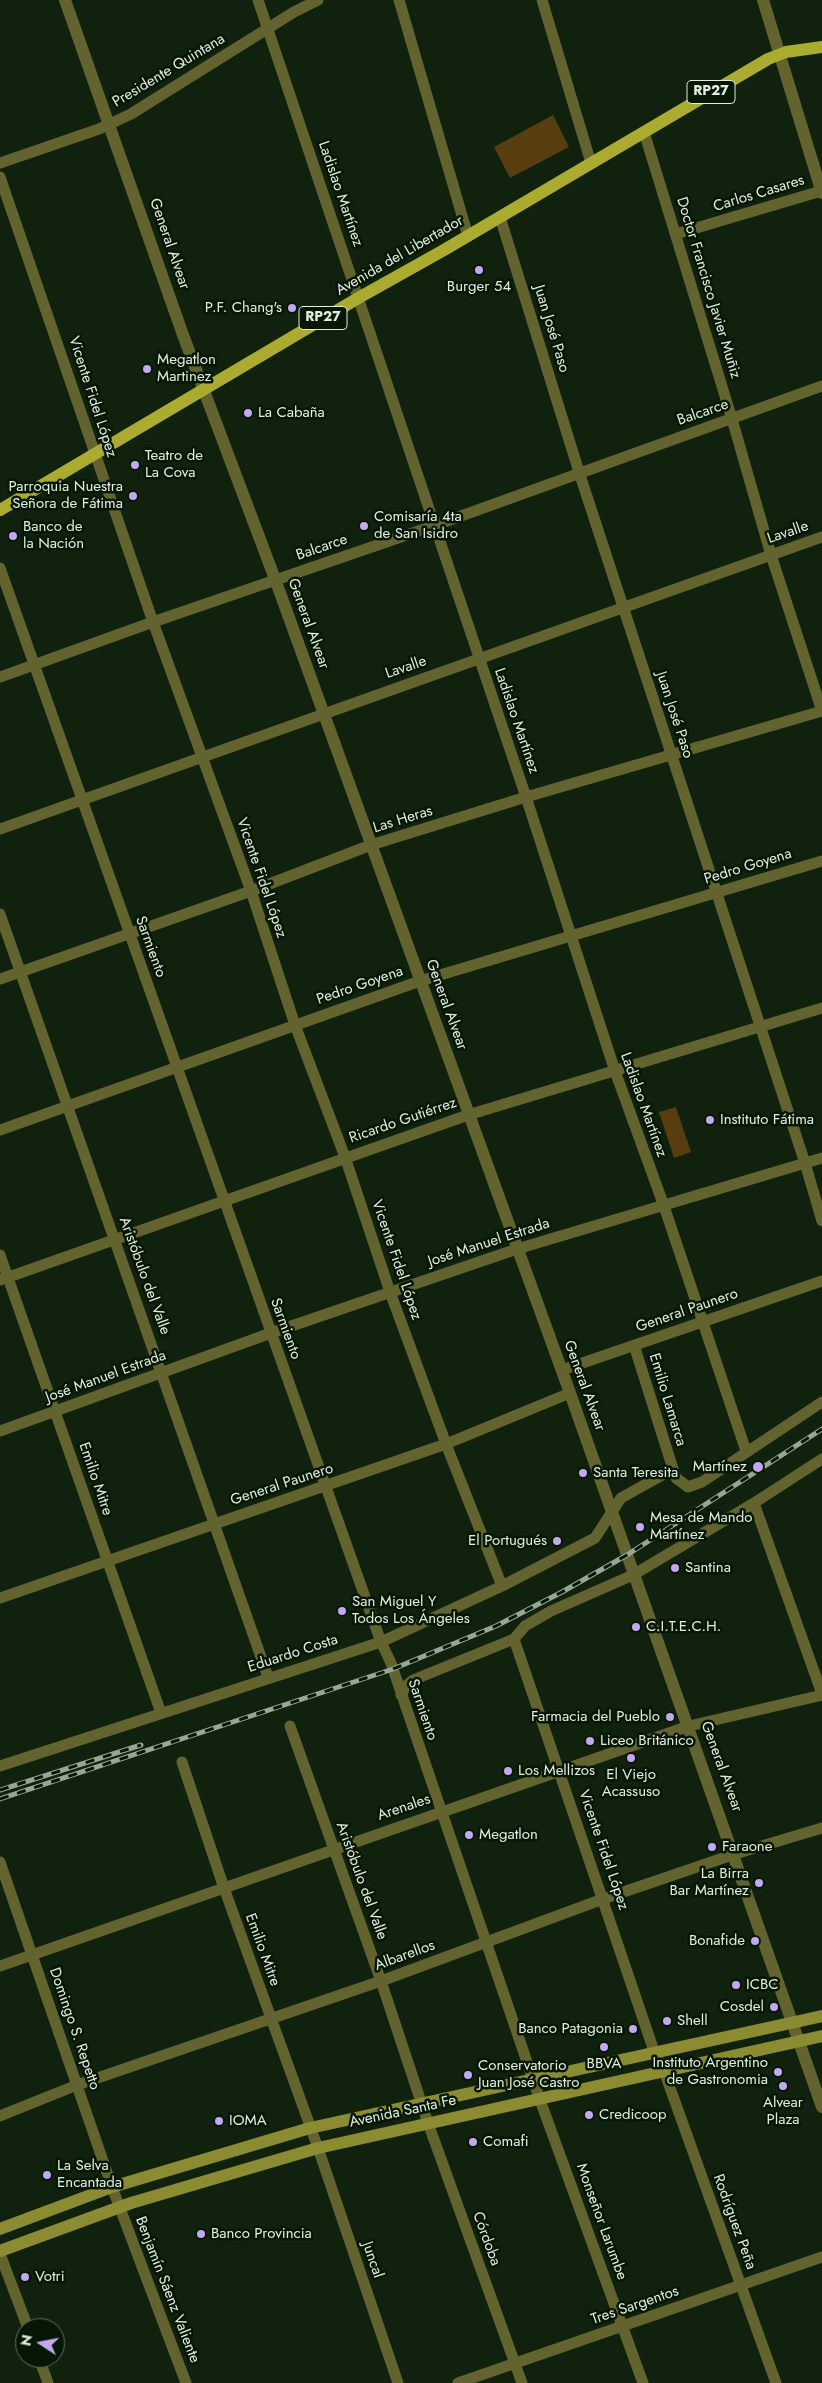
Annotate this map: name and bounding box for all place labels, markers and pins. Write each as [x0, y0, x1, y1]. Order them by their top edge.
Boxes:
marker: Burger 54 [473, 264, 485, 276]
place label: Burger 54 [447, 278, 511, 296]
place label: P.F. Chang's [205, 299, 282, 317]
marker: P.F. Chang's [286, 302, 298, 314]
place label: Megatlon Martinez [157, 351, 216, 386]
marker: Megatlon Martinez [141, 363, 153, 375]
place label: La Cabaña [258, 404, 325, 422]
marker: La Cabaña [242, 407, 254, 419]
place label: Teatro de La Cova [145, 447, 203, 482]
marker: Teatro de La Cova [129, 459, 141, 471]
place label: Parroquia Nuestra Señora de Fátima [8, 478, 123, 513]
marker: Parroquia Nuestra Señora de Fátima [127, 490, 139, 502]
place label: Comisaría 4ta de San Isidro [374, 508, 462, 543]
place label: Banco de la Nación [23, 518, 84, 553]
marker: Comisaría 4ta de San Isidro [358, 520, 370, 532]
marker: Banco de la Nación [7, 530, 19, 542]
place label: Instituto Fátima [720, 1111, 814, 1129]
marker: Instituto Fátima [704, 1114, 716, 1126]
place label: Martínez [693, 1458, 747, 1476]
marker: Martínez [751, 1460, 765, 1474]
place label: Santa Teresita [593, 1464, 678, 1482]
marker: Santa Teresita [577, 1467, 589, 1479]
place label: Mesa de Mando Martínez [650, 1509, 752, 1544]
marker: Mesa de Mando Martínez [634, 1521, 646, 1533]
place label: El Portugués [468, 1532, 547, 1550]
marker: El Portugués [551, 1535, 563, 1547]
place label: Santina [685, 1559, 731, 1577]
marker: Santina [669, 1562, 681, 1574]
place label: San Miguel Y Todos Los Ángeles [352, 1593, 470, 1628]
marker: San Miguel Y Todos Los Ángeles [336, 1605, 348, 1617]
place label: C.I.T.E.C.H. [646, 1618, 721, 1636]
marker: C.I.T.E.C.H. [630, 1621, 642, 1633]
place label: Farmacia del Pueblo [531, 1708, 660, 1726]
marker: Farmacia del Pueblo [664, 1711, 676, 1723]
place label: Liceo Británico [600, 1732, 694, 1750]
marker: Liceo Británico [584, 1735, 596, 1747]
marker: El Viejo Acassuso [625, 1752, 637, 1764]
place label: Los Mellizos [518, 1762, 595, 1780]
marker: Los Mellizos [502, 1765, 514, 1777]
place label: El Viejo Acassuso [602, 1766, 660, 1801]
place label: Megatlon [479, 1826, 538, 1844]
marker: Megatlon [463, 1829, 475, 1841]
place label: Faraone [722, 1838, 772, 1856]
marker: Faraone [706, 1841, 718, 1853]
place label: La Birra Bar Martínez [669, 1865, 749, 1900]
marker: La Birra Bar Martínez [753, 1877, 765, 1889]
place label: Bonafide [689, 1932, 745, 1950]
marker: Bonafide [749, 1935, 761, 1947]
place label: ICBC [746, 1976, 779, 1994]
marker: ICBC [730, 1979, 742, 1991]
place label: Cosdel [720, 1998, 764, 2016]
marker: Cosdel [768, 2001, 780, 2013]
place label: Shell [677, 2012, 708, 2030]
marker: Shell [661, 2015, 673, 2027]
place label: Banco Patagonia [518, 2020, 623, 2038]
marker: Banco Patagonia [627, 2023, 639, 2035]
marker: BBVA [598, 2041, 610, 2053]
place label: Instituto Argentino de Gastronomia [653, 2054, 768, 2089]
place label: BBVA [587, 2055, 621, 2073]
place label: Conservatorio Juan José Castro [478, 2057, 579, 2092]
marker: Instituto Argentino de Gastronomia [772, 2066, 784, 2078]
marker: Conservatorio Juan José Castro [462, 2069, 474, 2081]
marker: Alvear Plaza [777, 2080, 789, 2092]
place label: Alvear Plaza [763, 2094, 803, 2129]
place label: Credicoop [599, 2106, 666, 2124]
marker: Credicoop [583, 2109, 595, 2121]
place label: IOMA [229, 2112, 267, 2130]
marker: IOMA [213, 2115, 225, 2127]
place label: Comafi [483, 2133, 529, 2151]
marker: Comafi [467, 2136, 479, 2148]
place label: La Selva Encantada [57, 2157, 122, 2192]
marker: La Selva Encantada [41, 2169, 53, 2181]
place label: Banco Provincia [211, 2225, 312, 2243]
marker: Banco Provincia [195, 2228, 207, 2240]
place label: Votri [35, 2268, 65, 2286]
marker: Votri [19, 2271, 31, 2283]

